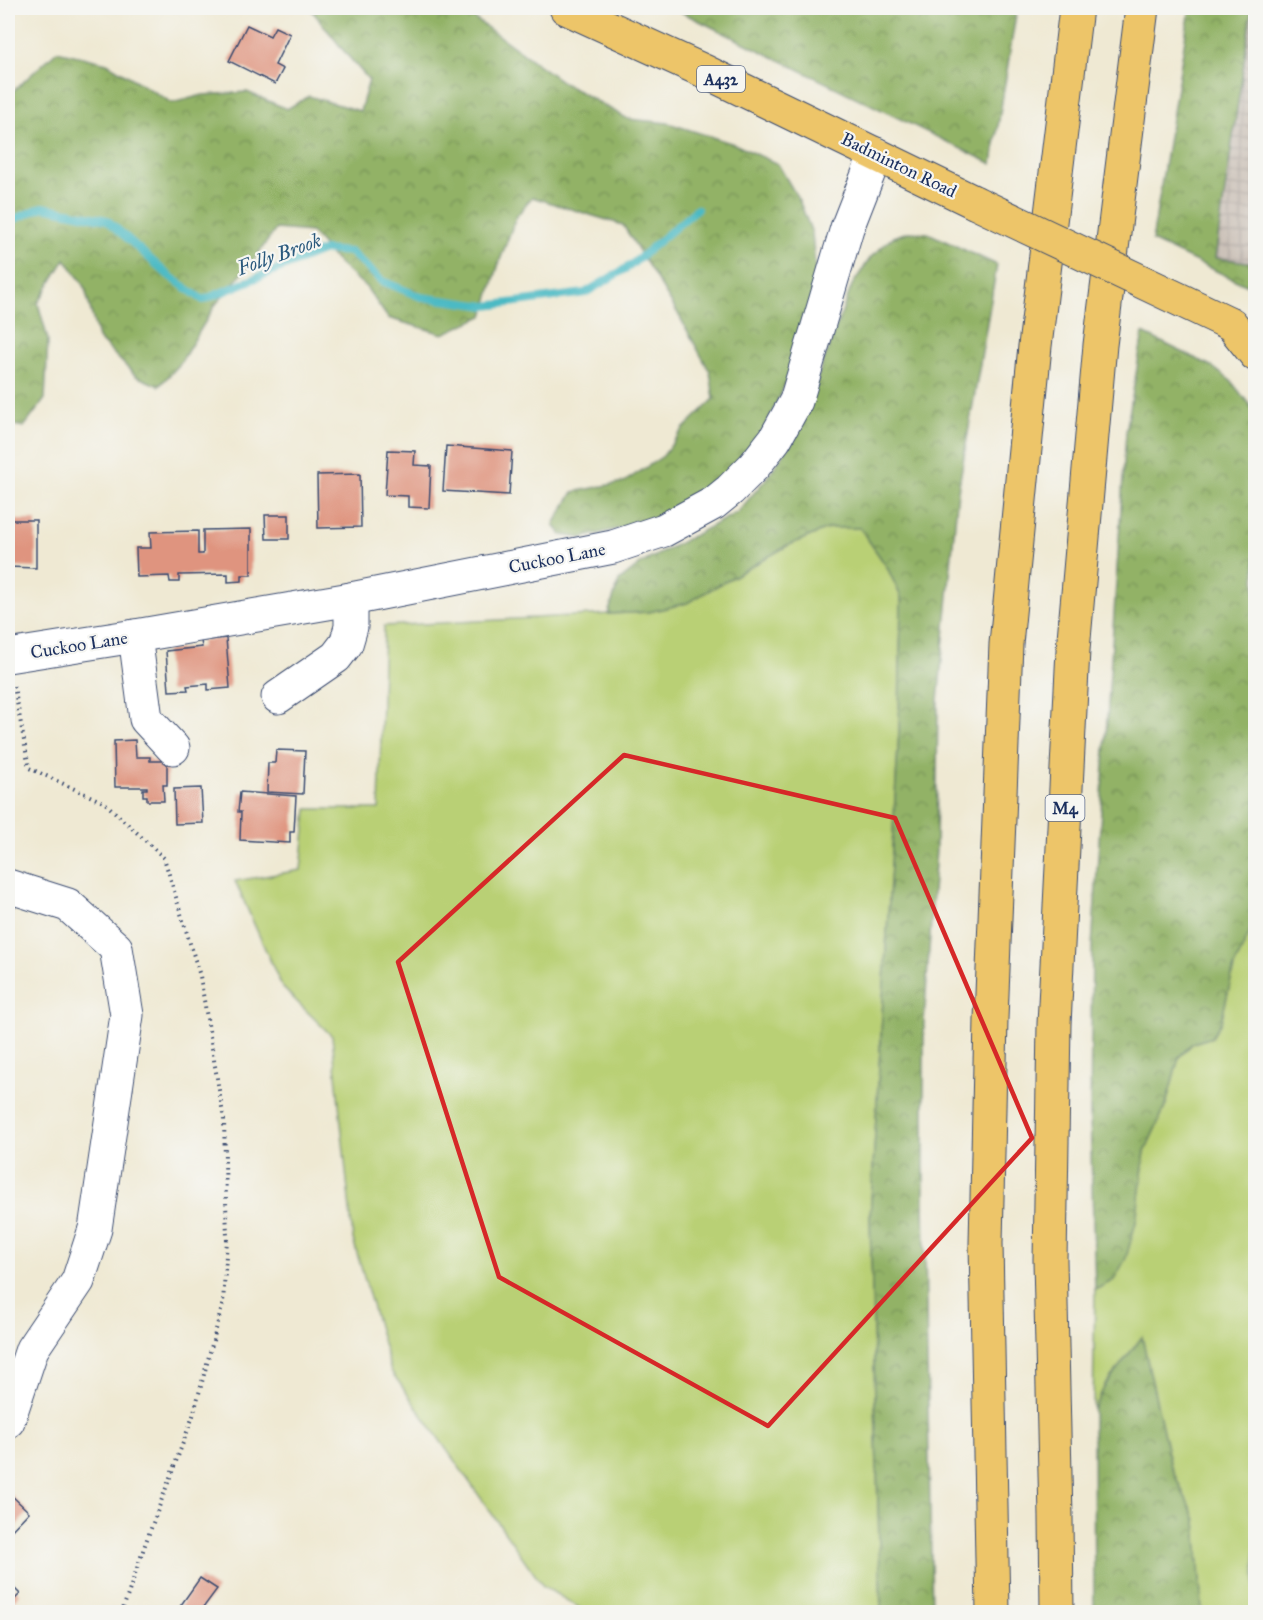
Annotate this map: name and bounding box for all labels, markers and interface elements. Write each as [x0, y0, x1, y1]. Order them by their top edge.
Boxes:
road number: A432 [697, 66, 745, 92]
street label: Badminton Road [838, 128, 960, 202]
water label: Folly Brook [233, 228, 325, 281]
street label: Cuckoo Lane [507, 538, 607, 578]
street label: Cuckoo Lane [29, 626, 129, 664]
road number: M4 [1046, 795, 1084, 821]

